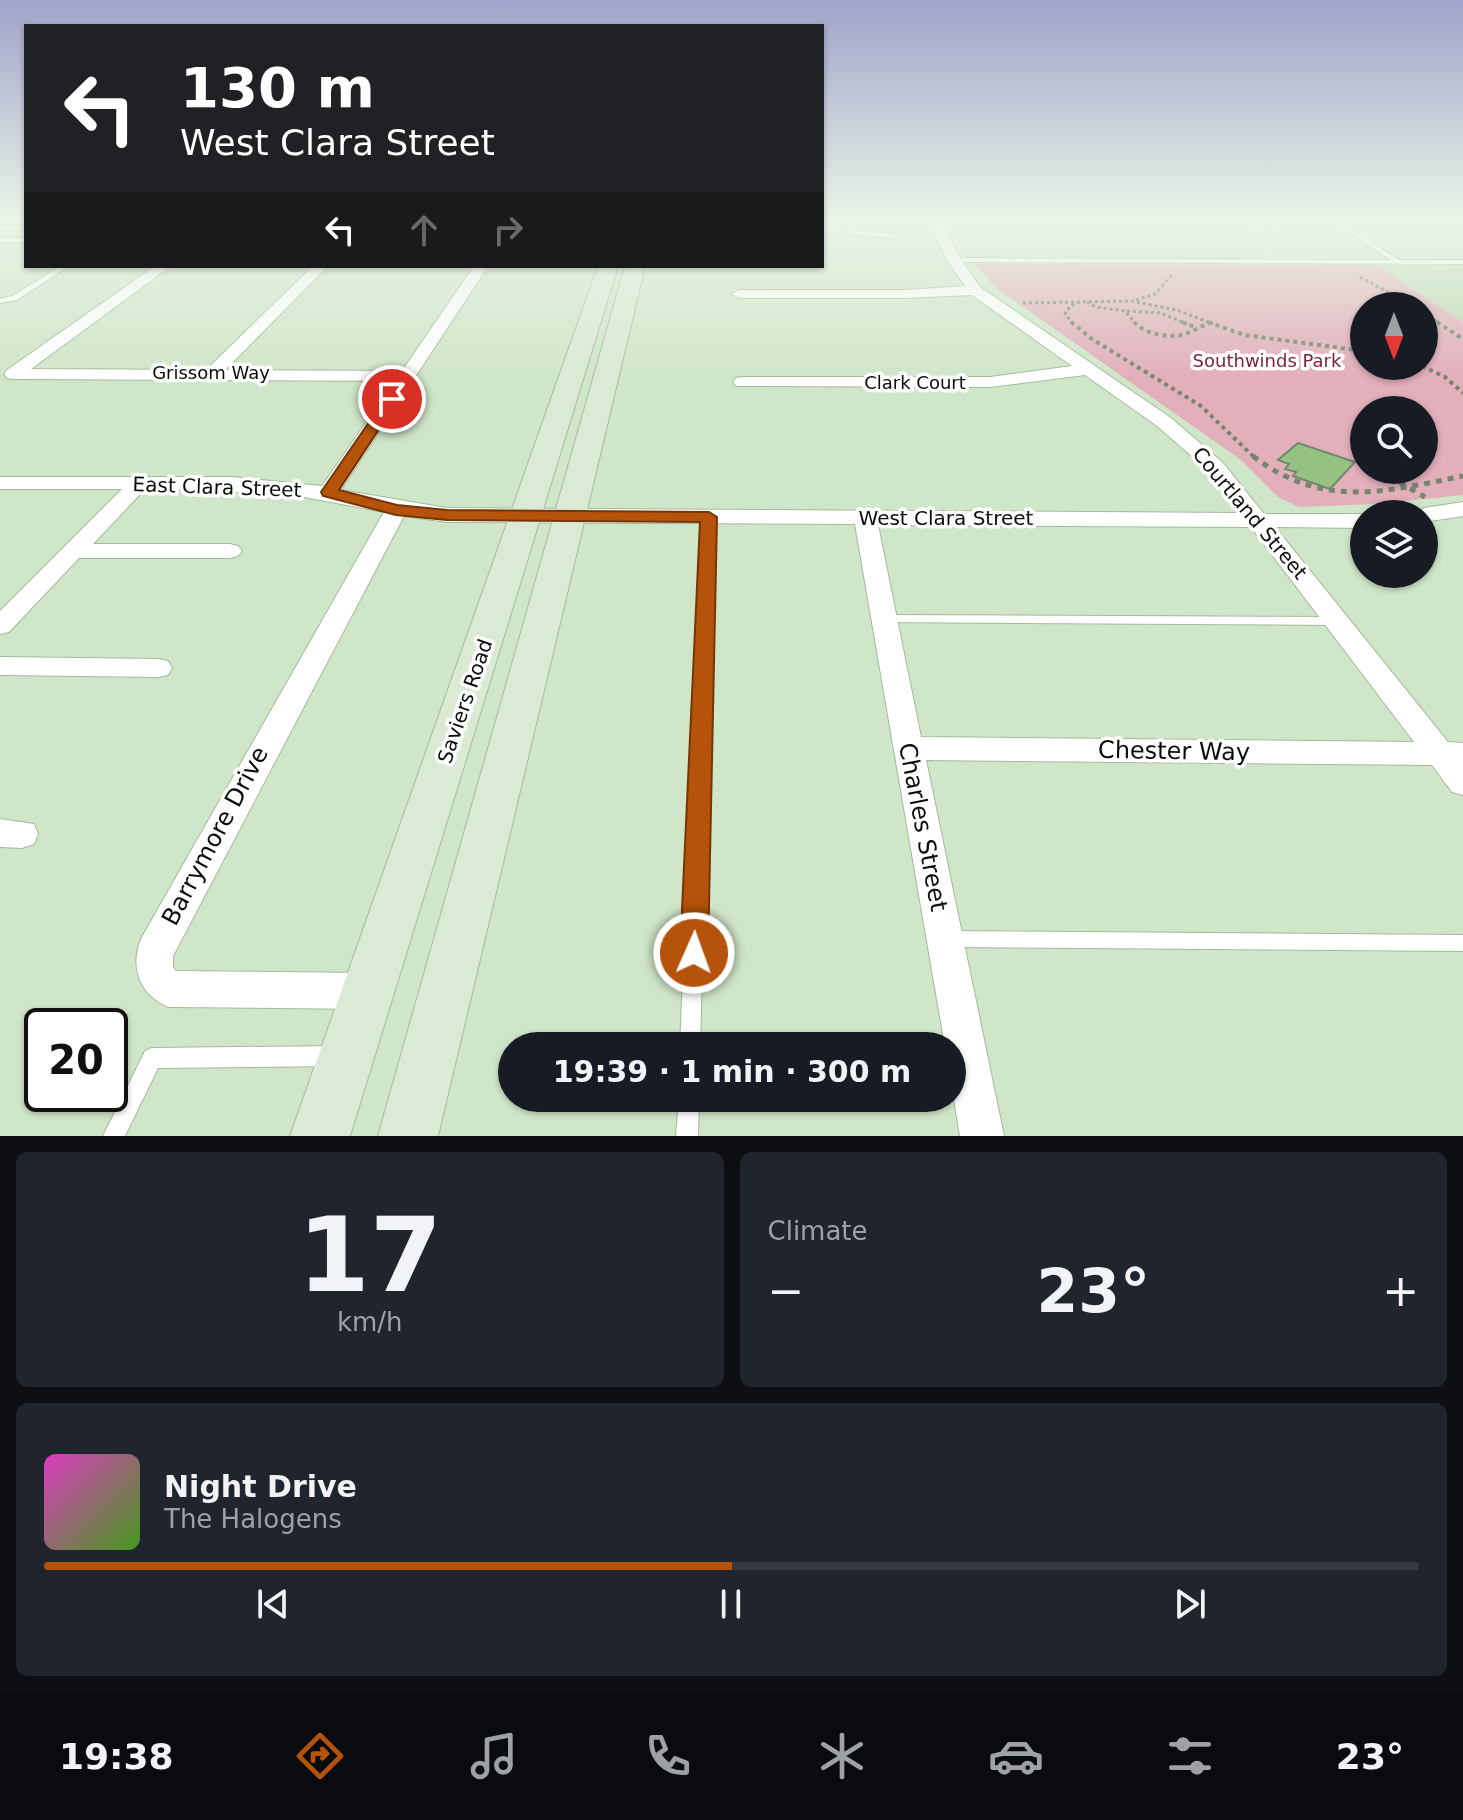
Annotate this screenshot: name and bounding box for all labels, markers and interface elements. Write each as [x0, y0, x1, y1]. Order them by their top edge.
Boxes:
text: 130 m [180, 55, 375, 120]
icon: left [48, 56, 152, 160]
text: West Clara Street [180, 122, 495, 163]
icon: left [318, 208, 362, 252]
icon: ahead [402, 208, 446, 252]
icon: right [486, 208, 530, 252]
north arrow [1350, 292, 1438, 380]
map controls [1350, 292, 1438, 588]
park label: Southwinds Park [1193, 350, 1342, 371]
street label: Grissom Way [152, 362, 270, 383]
pin [358, 365, 426, 433]
street label: Clark Court [864, 372, 966, 393]
icon: arrive [370, 377, 414, 421]
button: search [1350, 396, 1438, 484]
street label: Courtland Street [1188, 442, 1312, 584]
street label: East Clara Street [132, 472, 302, 502]
button: layers [1350, 500, 1438, 588]
street label: West Clara Street [859, 506, 1034, 530]
street label: Saviers Road [433, 636, 497, 766]
street label: Chester Way [1098, 736, 1250, 766]
street label: Charles Street [893, 740, 953, 914]
street label: Barrymore Drive [156, 742, 274, 930]
position arrow [652, 911, 736, 995]
speed limit sign: 20 [24, 1008, 128, 1112]
text: 19:39 · 1 min · 300 m [553, 1054, 911, 1089]
text: 17 [297, 1194, 442, 1316]
text: Climate [768, 1216, 868, 1246]
text: 23° [1037, 1256, 1150, 1326]
text: − [768, 1265, 804, 1316]
text: + [1382, 1265, 1419, 1316]
text: km/h [337, 1307, 403, 1337]
text: Night Drive [164, 1469, 357, 1504]
text: The Halogens [164, 1504, 342, 1534]
icon: previous [251, 1582, 295, 1626]
icon: pause [709, 1582, 753, 1626]
icon: next [1168, 1582, 1212, 1626]
icon: directions [292, 1728, 348, 1784]
icon: music [466, 1728, 522, 1784]
icon: phone [640, 1728, 696, 1784]
icon: climate [814, 1728, 870, 1784]
icon: car [988, 1728, 1044, 1784]
icon: filters [1162, 1728, 1218, 1784]
text: 19:38 [59, 1736, 174, 1777]
text: 23° [1336, 1736, 1404, 1777]

